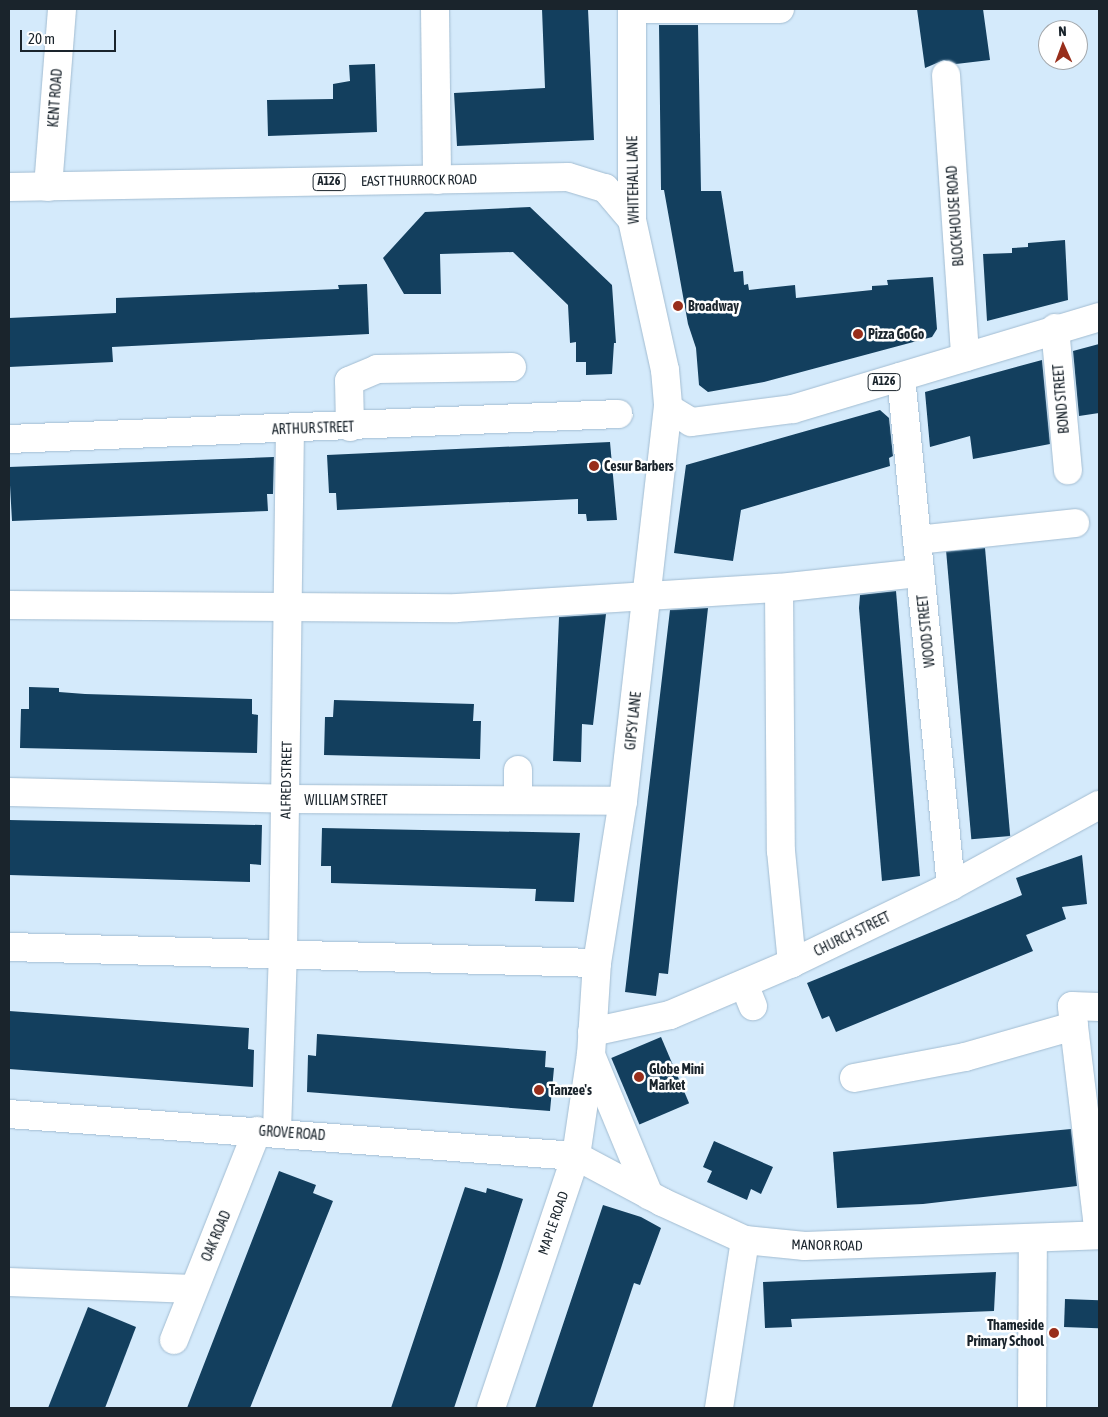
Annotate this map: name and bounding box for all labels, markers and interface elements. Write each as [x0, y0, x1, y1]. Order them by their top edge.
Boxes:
scale bar [22, 20, 119, 52]
north arrow [1038, 20, 1088, 70]
text: N [1058, 23, 1067, 39]
text: 20 m [28, 30, 55, 47]
street label: KENT ROAD [45, 68, 65, 128]
street label: WHITEHALL LANE [624, 136, 642, 224]
street label: BLOCKHOUSE ROAD [943, 165, 967, 267]
street label: EAST THURROCK ROAD [361, 171, 477, 189]
road number: A126 [312, 172, 346, 192]
place label: Broadway [688, 298, 739, 314]
marker: Broadway [672, 300, 684, 312]
place label: Pizza GoGo [868, 326, 924, 342]
marker: Pizza GoGo [852, 328, 864, 340]
street label: BOND STREET [1050, 363, 1072, 435]
road number: A126 [866, 372, 902, 392]
street label: ARTHUR STREET [272, 418, 354, 438]
place label: Cesur Barbers [604, 458, 674, 474]
marker: Cesur Barbers [588, 460, 600, 472]
street label: WOOD STREET [914, 594, 938, 668]
street label: GIPSY LANE [622, 691, 644, 751]
street label: ALFRED STREET [277, 741, 295, 819]
street label: WILLIAM STREET [304, 792, 388, 808]
street label: CHURCH STREET [811, 908, 893, 960]
place label: Globe Mini Market [649, 1061, 704, 1094]
marker: Globe Mini Market [633, 1071, 645, 1083]
place label: Tanzee's [549, 1082, 592, 1098]
marker: Tanzee's [533, 1084, 545, 1096]
street label: GROVE ROAD [258, 1122, 326, 1144]
street label: MAPLE ROAD [534, 1189, 572, 1257]
street label: OAK ROAD [198, 1208, 234, 1264]
street label: MANOR ROAD [791, 1236, 863, 1254]
place label: Thameside Primary School [967, 1317, 1044, 1350]
marker: Thameside Primary School [1048, 1327, 1060, 1339]

